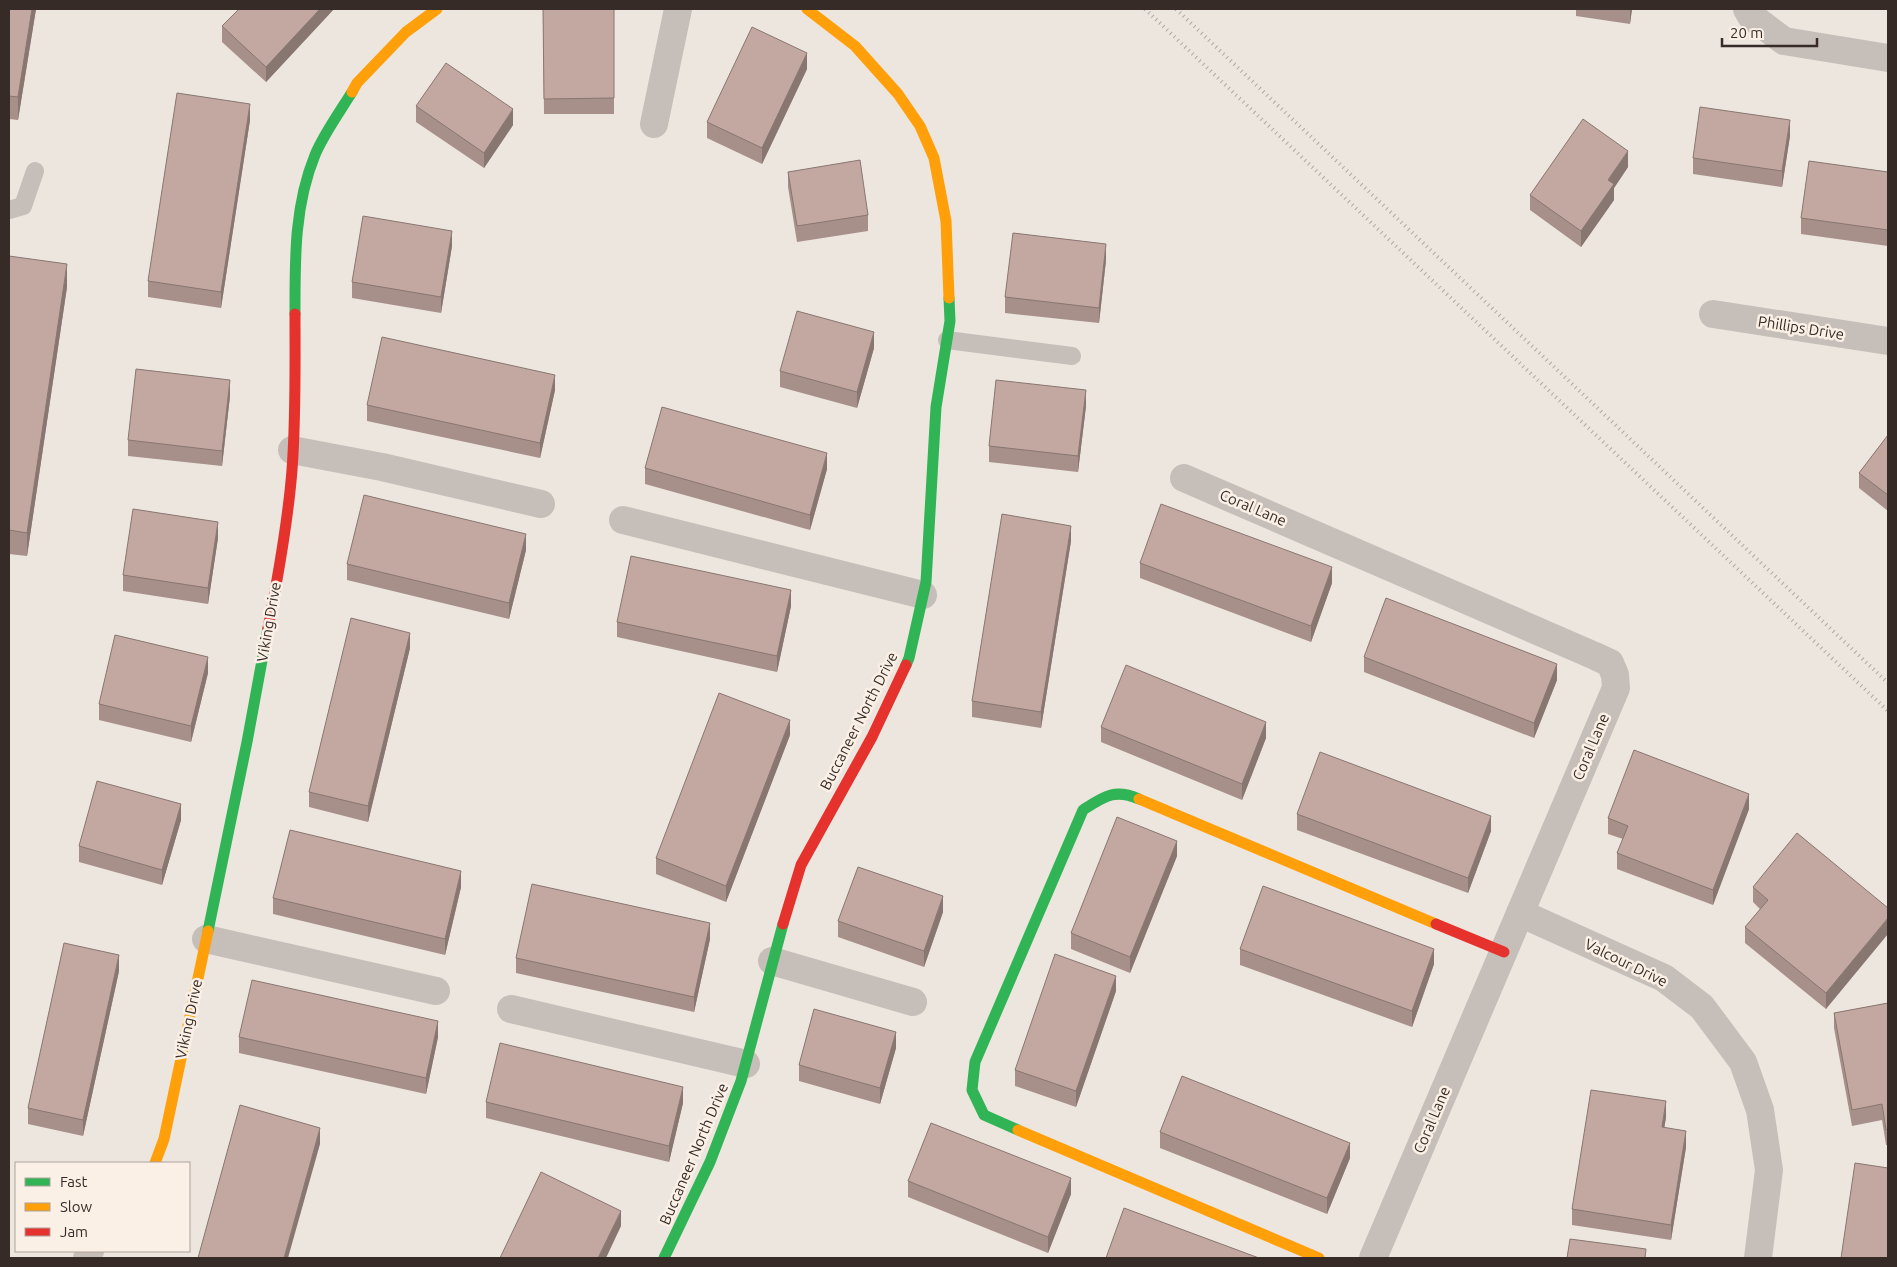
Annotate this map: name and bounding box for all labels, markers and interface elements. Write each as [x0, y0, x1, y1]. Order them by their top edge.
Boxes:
scale bar [1722, 15, 1817, 47]
text: 20 m [1730, 24, 1763, 41]
street label: Phillips Drive [1757, 312, 1845, 343]
street label: Coral Lane [1217, 486, 1289, 529]
street label: Viking Drive [253, 581, 284, 663]
street label: Buccaneer North Drive [816, 649, 901, 793]
street label: Coral Lane [1569, 711, 1612, 783]
street label: Valcour Drive [1582, 935, 1670, 990]
street label: Viking Drive [172, 978, 205, 1060]
street label: Buccaneer North Drive [656, 1080, 731, 1227]
street label: Coral Lane [1410, 1084, 1453, 1156]
legend [15, 1162, 190, 1252]
text: Fast [60, 1173, 88, 1190]
text: Slow [60, 1198, 93, 1215]
text: Jam [60, 1223, 88, 1240]

